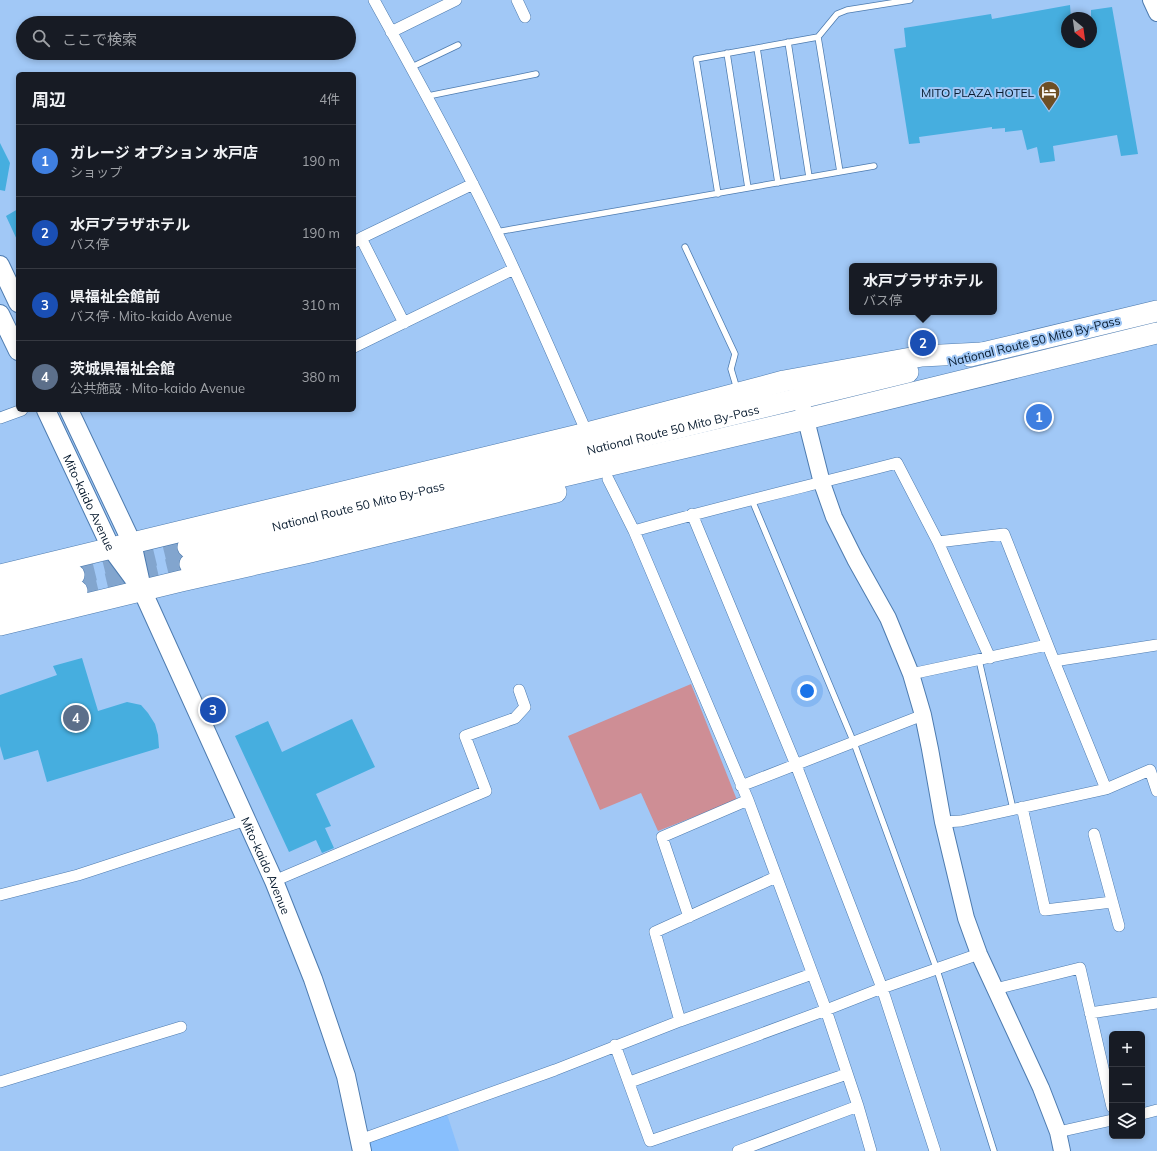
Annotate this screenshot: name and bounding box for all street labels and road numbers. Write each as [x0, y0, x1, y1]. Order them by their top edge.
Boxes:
street label: National Route 50 Mito By-Pass [946, 312, 1122, 370]
street label: National Route 50 Mito By-Pass [585, 401, 761, 457]
street label: Mito-kaido Avenue [60, 452, 119, 553]
street label: National Route 50 Mito By-Pass [270, 477, 446, 534]
street label: Mito-kaido Avenue [238, 814, 294, 916]

